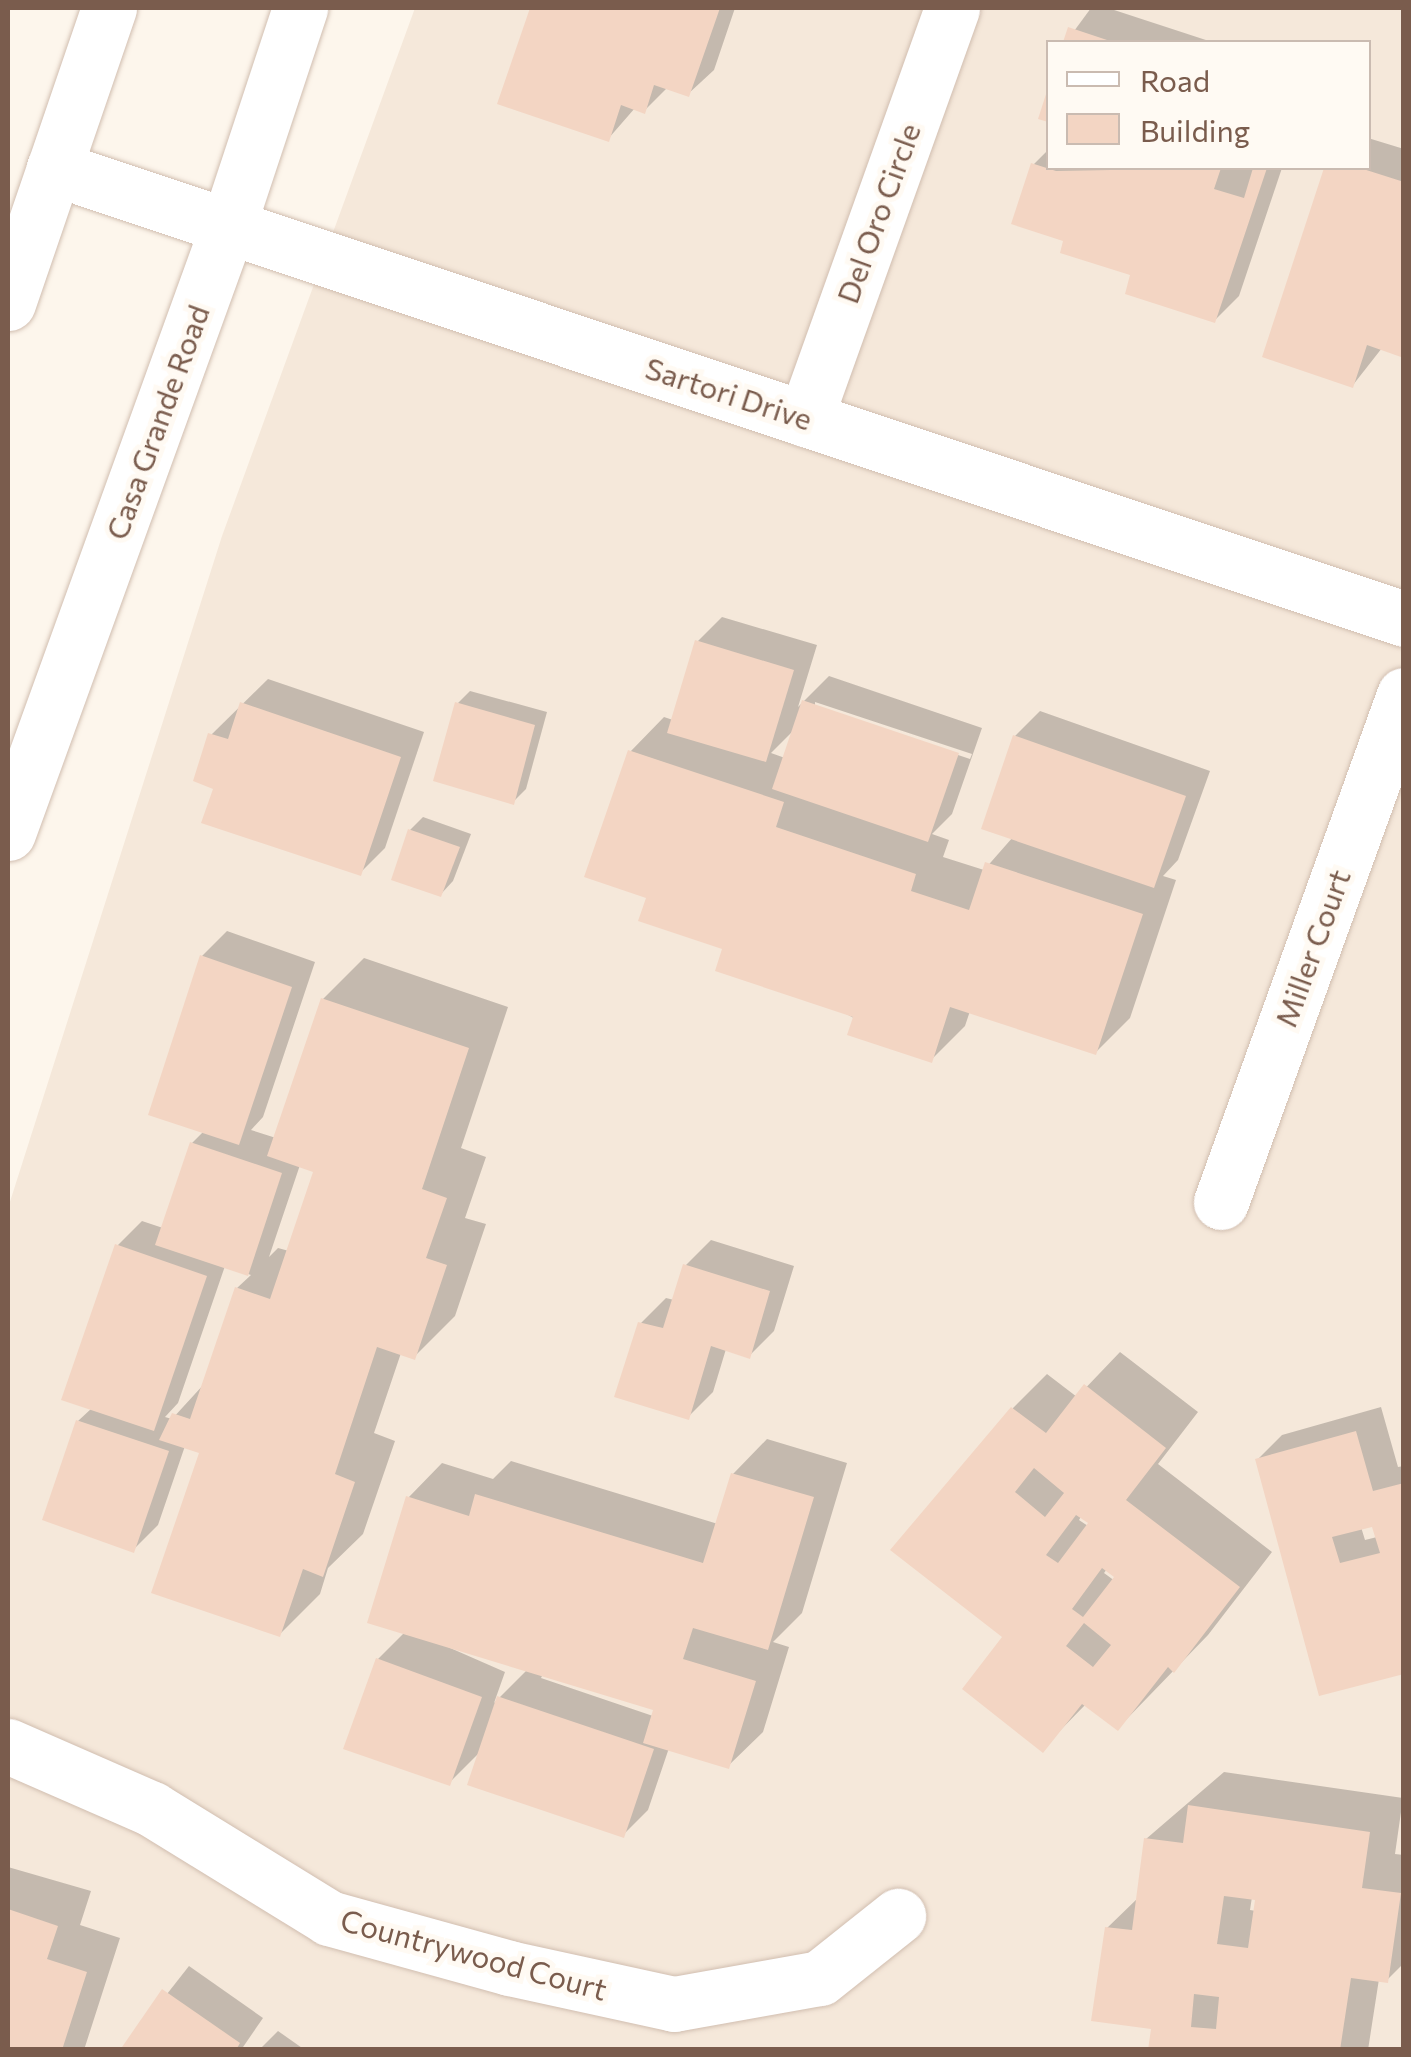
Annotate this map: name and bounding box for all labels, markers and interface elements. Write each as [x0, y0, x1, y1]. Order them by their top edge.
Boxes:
legend [1046, 40, 1371, 170]
text: Road [1140, 61, 1210, 98]
text: Building [1140, 111, 1250, 148]
street label: Del Oro Circle [829, 118, 927, 308]
street label: Casa Grande Road [98, 300, 216, 544]
street label: Sartori Drive [641, 349, 817, 437]
street label: Miller Court [1267, 864, 1357, 1032]
street label: Countrywood Court [337, 1901, 611, 2007]

